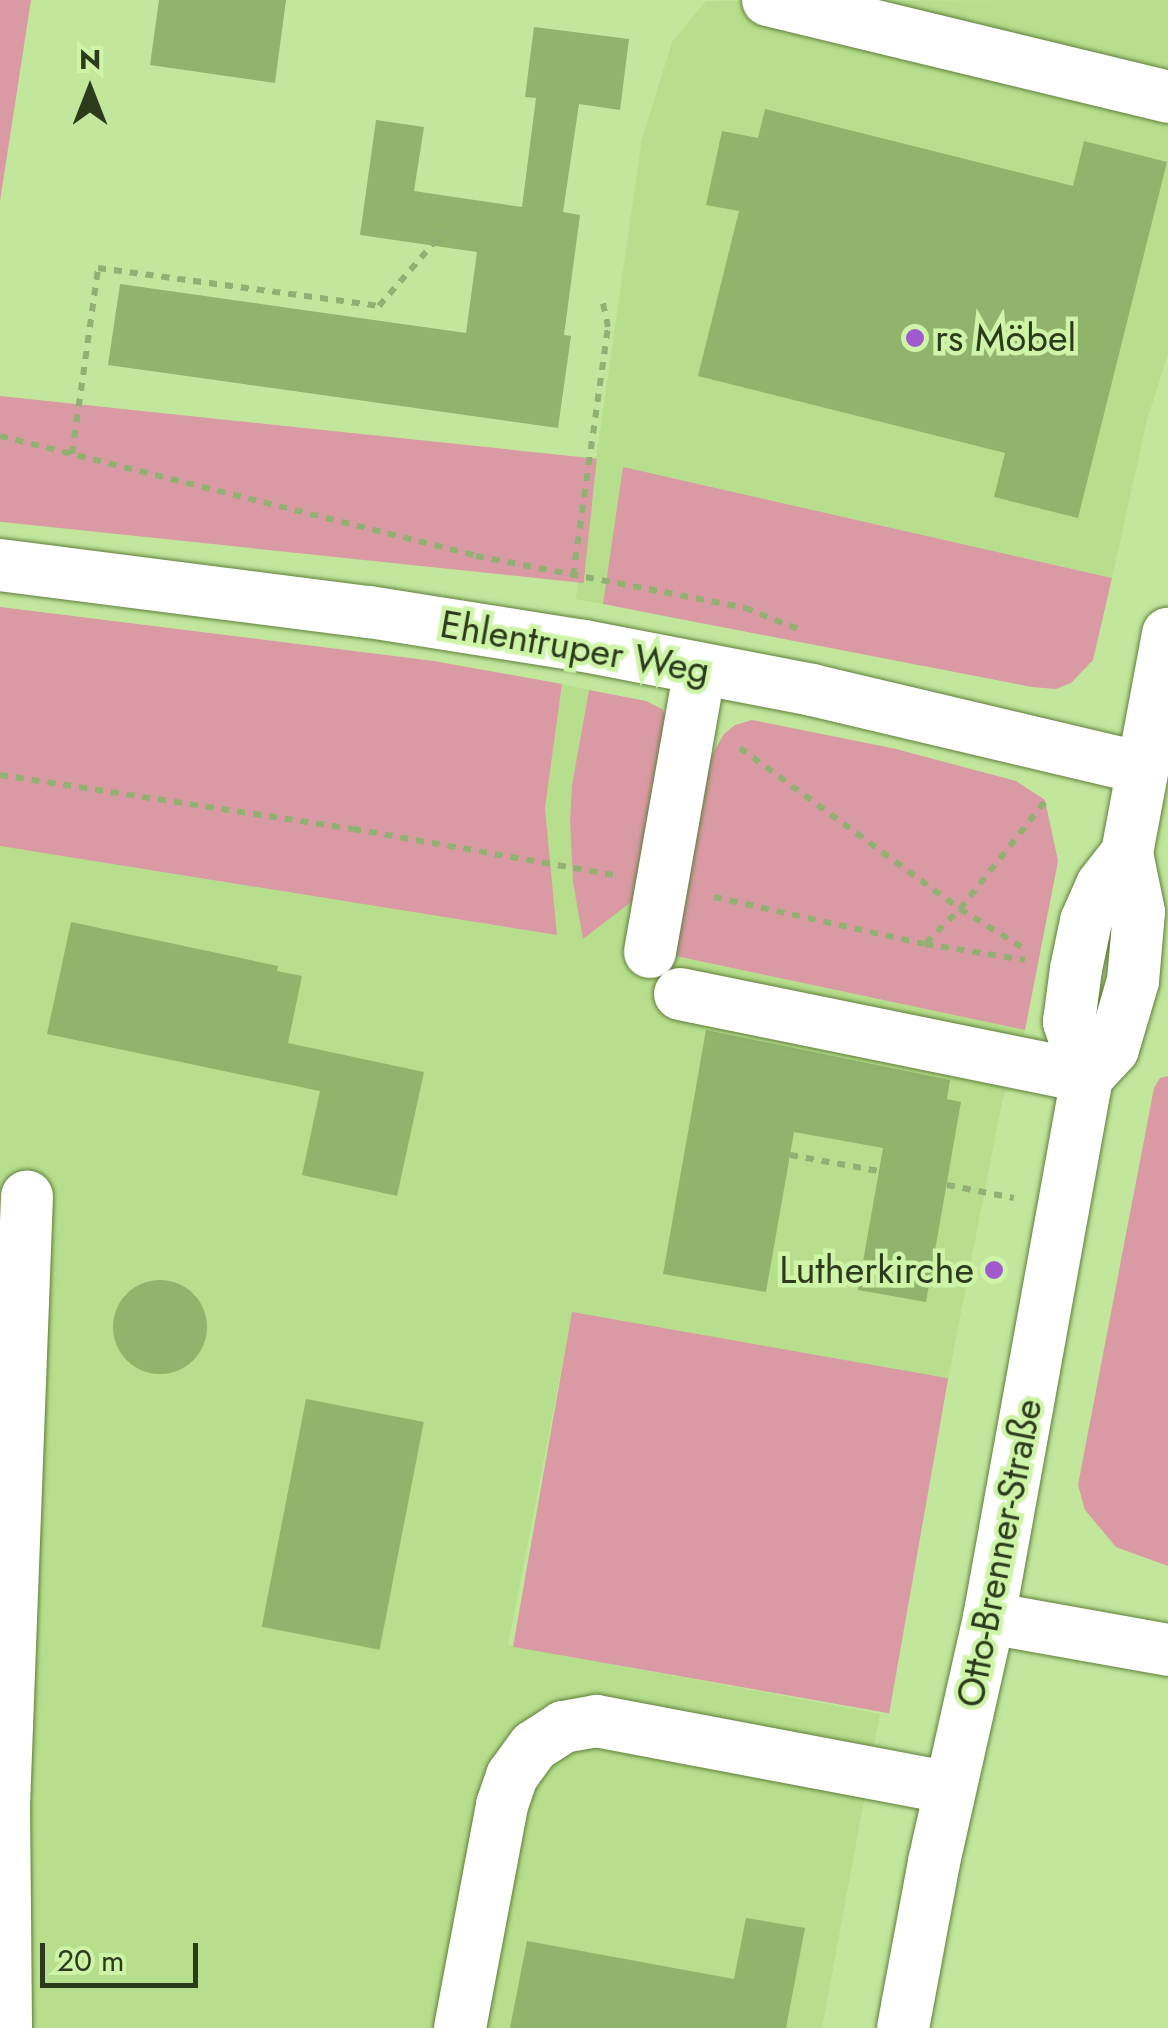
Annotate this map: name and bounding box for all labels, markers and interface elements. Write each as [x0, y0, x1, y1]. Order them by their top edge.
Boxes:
text: N [79, 39, 101, 80]
north arrow [40, 40, 140, 140]
place label: rs Möbel [935, 315, 1076, 361]
marker: rs Möbel [904, 327, 926, 349]
street label: Ehlentruper Weg [437, 601, 713, 693]
place label: Lutherkirche [779, 1247, 974, 1293]
marker: Lutherkirche [983, 1259, 1005, 1281]
street label: Otto-Brenner-Straße [947, 1395, 1051, 1711]
scale bar [45, 1923, 202, 1985]
text: 20 m [57, 1939, 124, 1982]

